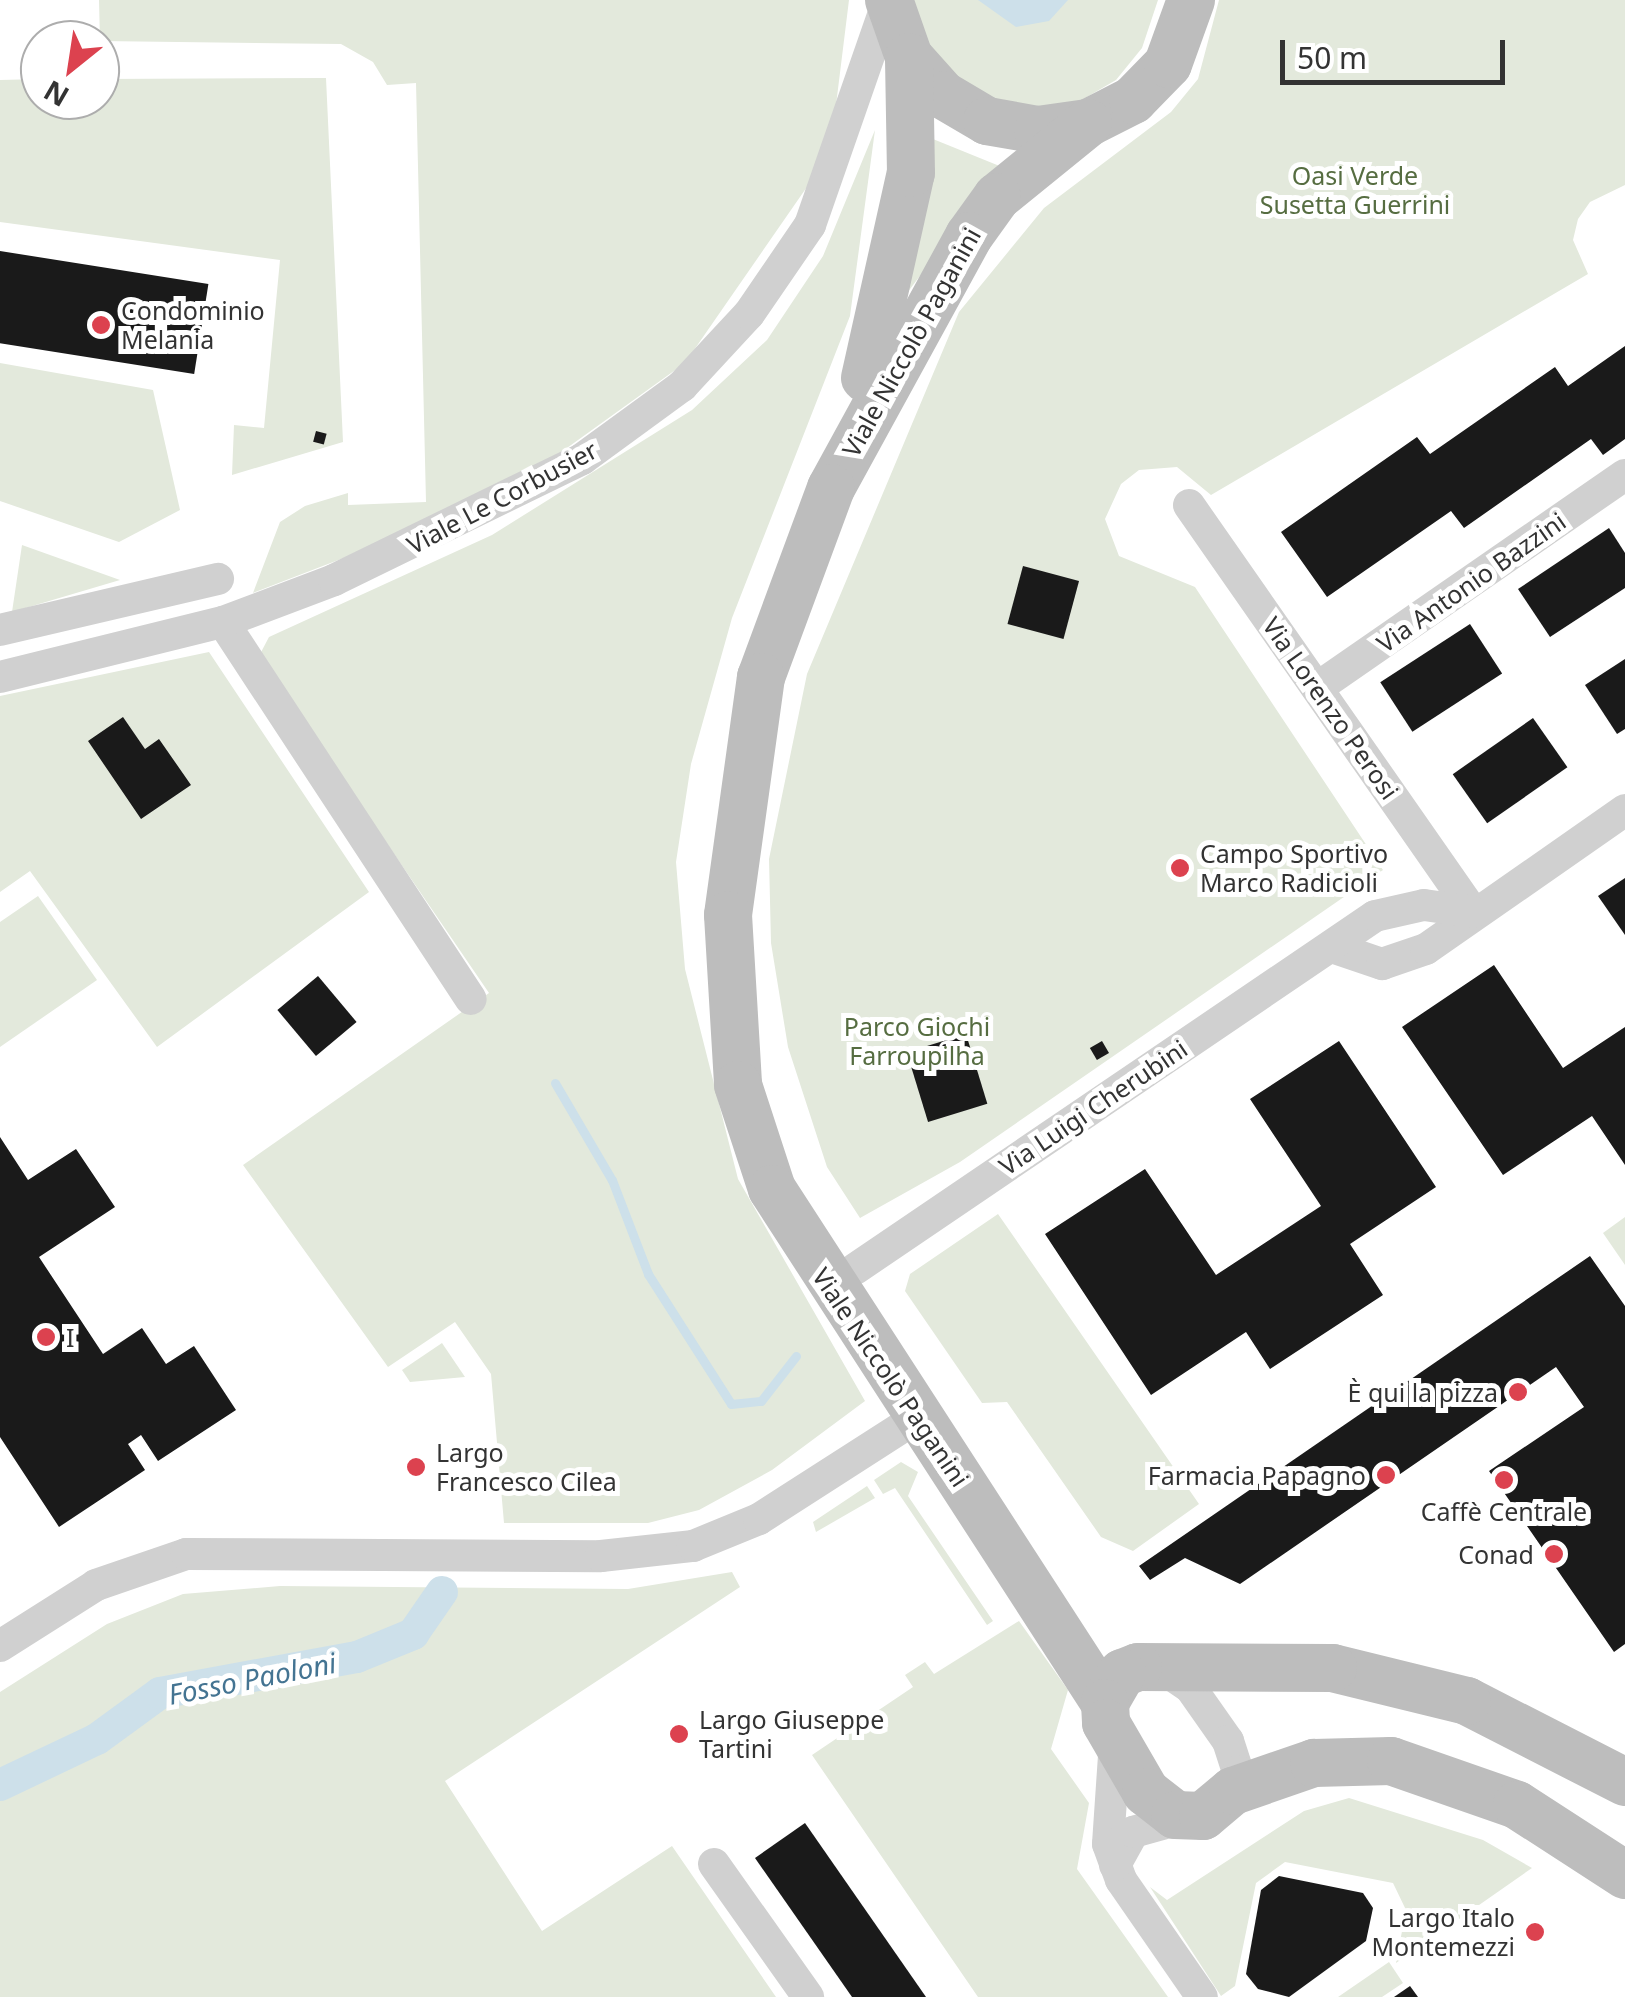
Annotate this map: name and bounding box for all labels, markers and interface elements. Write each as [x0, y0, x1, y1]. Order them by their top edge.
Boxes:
north arrow [20, 20, 120, 120]
scale bar [1285, 20, 1510, 82]
text: 50 m [1297, 37, 1367, 78]
text: N [37, 72, 75, 116]
park label: Oasi Verde Susetta Guerrini [1260, 161, 1450, 220]
street label: Viale Niccolò Paganini [835, 222, 987, 462]
place label: Condominio Melania [121, 296, 265, 355]
marker: Condominio Melania [90, 314, 112, 336]
street label: Viale Le Corbusier [402, 434, 602, 560]
street label: Via Antonio Bazzini [1371, 506, 1571, 658]
street label: Via Lorenzo Perosi [1257, 611, 1405, 805]
place label: Campo Sportivo Marco Radicioli [1200, 839, 1388, 898]
marker: Campo Sportivo Marco Radicioli [1169, 857, 1191, 879]
park label: Parco Giochi Farroupilha [844, 1012, 990, 1071]
street label: Via Luigi Cherubini [993, 1033, 1193, 1181]
street label: Viale Niccolò Paganini [807, 1262, 975, 1492]
place label: I [66, 1322, 74, 1352]
marker: I [35, 1326, 57, 1348]
place label: È qui la pizza [1348, 1377, 1498, 1407]
marker: È qui la pizza [1507, 1381, 1529, 1403]
place label: Largo Francesco Cilea [436, 1438, 617, 1497]
marker: Largo Francesco Cilea [405, 1456, 427, 1478]
place label: Farmacia Papagno [1148, 1460, 1366, 1490]
marker: Farmacia Papagno [1375, 1464, 1397, 1486]
marker: Caffè Centrale [1493, 1469, 1515, 1491]
place label: Caffè Centrale [1421, 1496, 1587, 1526]
place label: Conad [1458, 1539, 1534, 1569]
marker: Conad [1543, 1543, 1565, 1565]
water label: Fosso Paoloni [165, 1645, 339, 1711]
place label: Largo Giuseppe Tartini [699, 1705, 884, 1764]
marker: Largo Giuseppe Tartini [668, 1723, 690, 1745]
place label: Largo Italo Montemezzi [1371, 1903, 1515, 1962]
marker: Largo Italo Montemezzi [1524, 1921, 1546, 1943]

